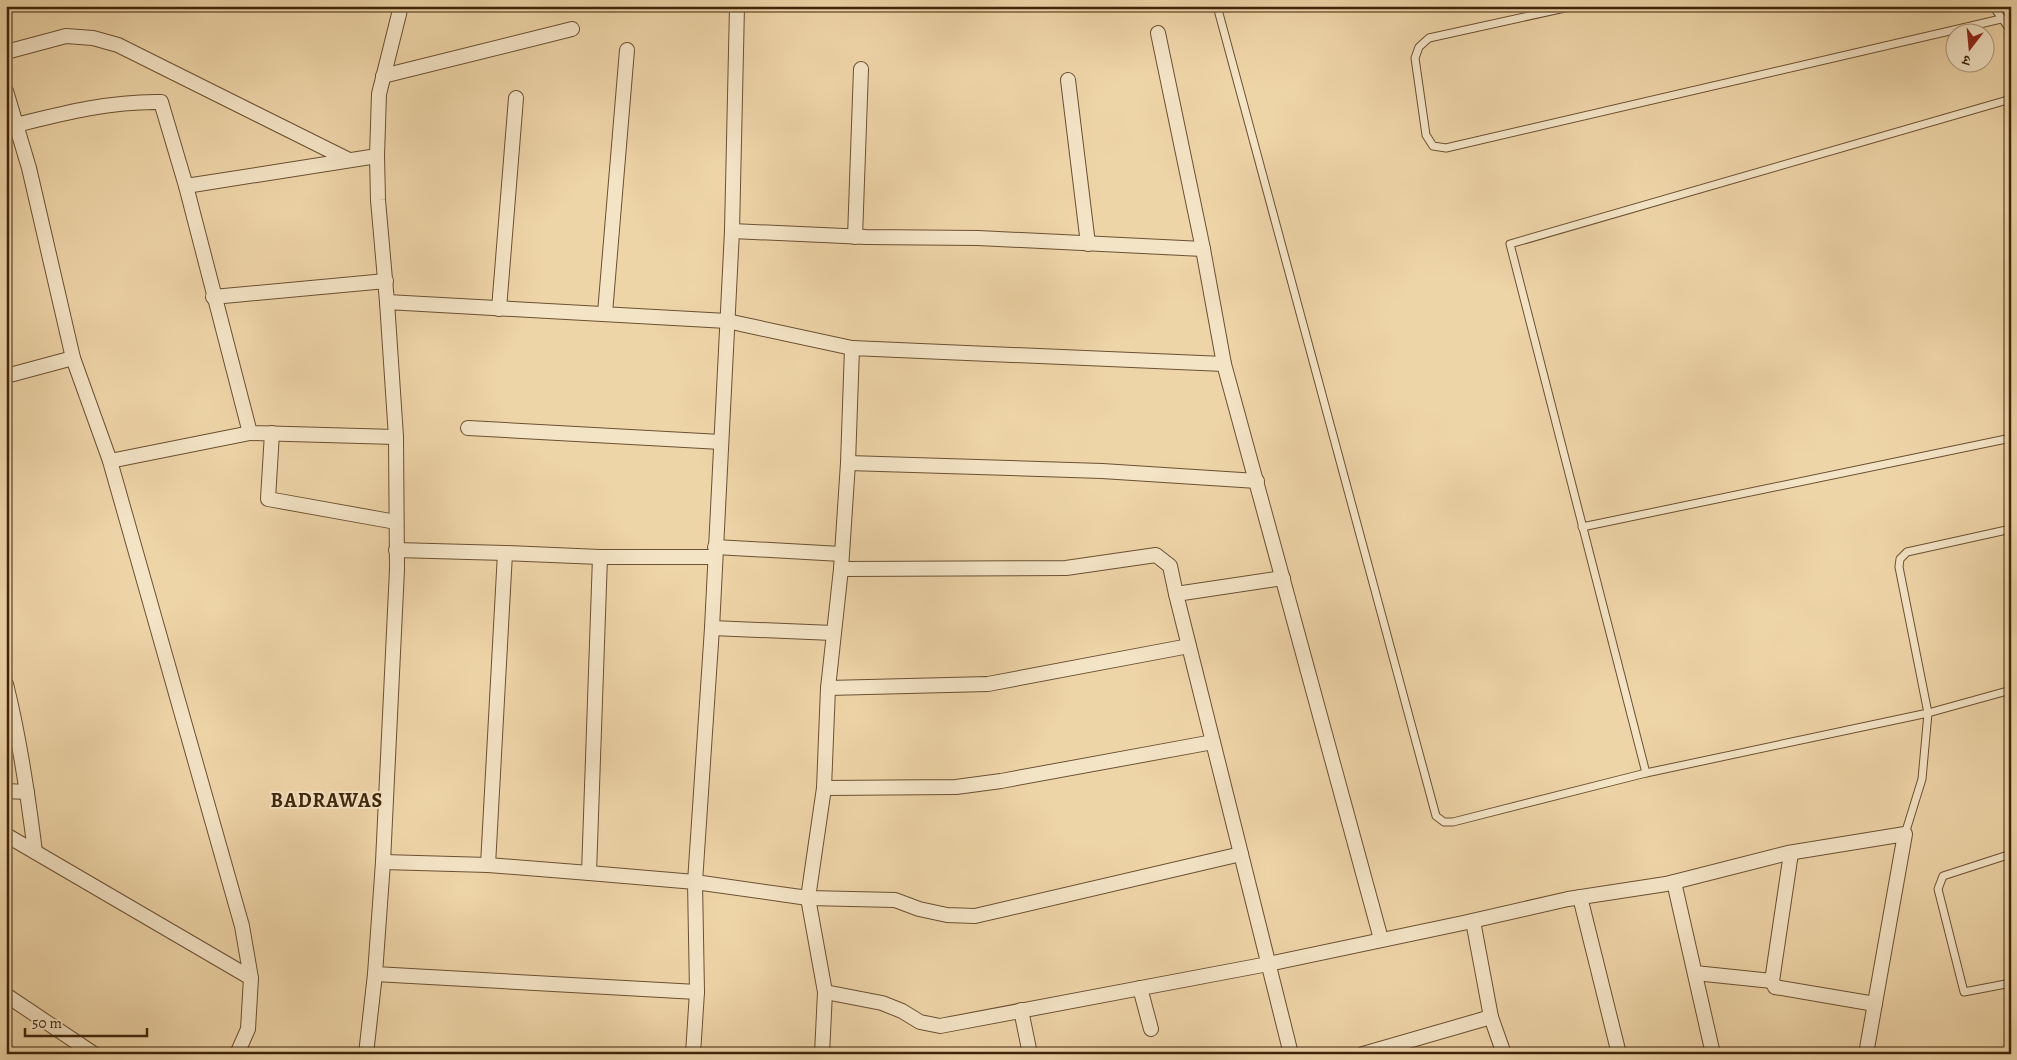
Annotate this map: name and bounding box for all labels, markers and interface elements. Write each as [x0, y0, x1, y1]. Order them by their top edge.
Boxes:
north arrow [1944, 22, 1994, 72]
text: उ [1960, 50, 1974, 70]
district label: BADRAWAS [271, 787, 383, 814]
scale bar [25, 1005, 148, 1037]
text: 50 m [32, 1013, 62, 1033]

